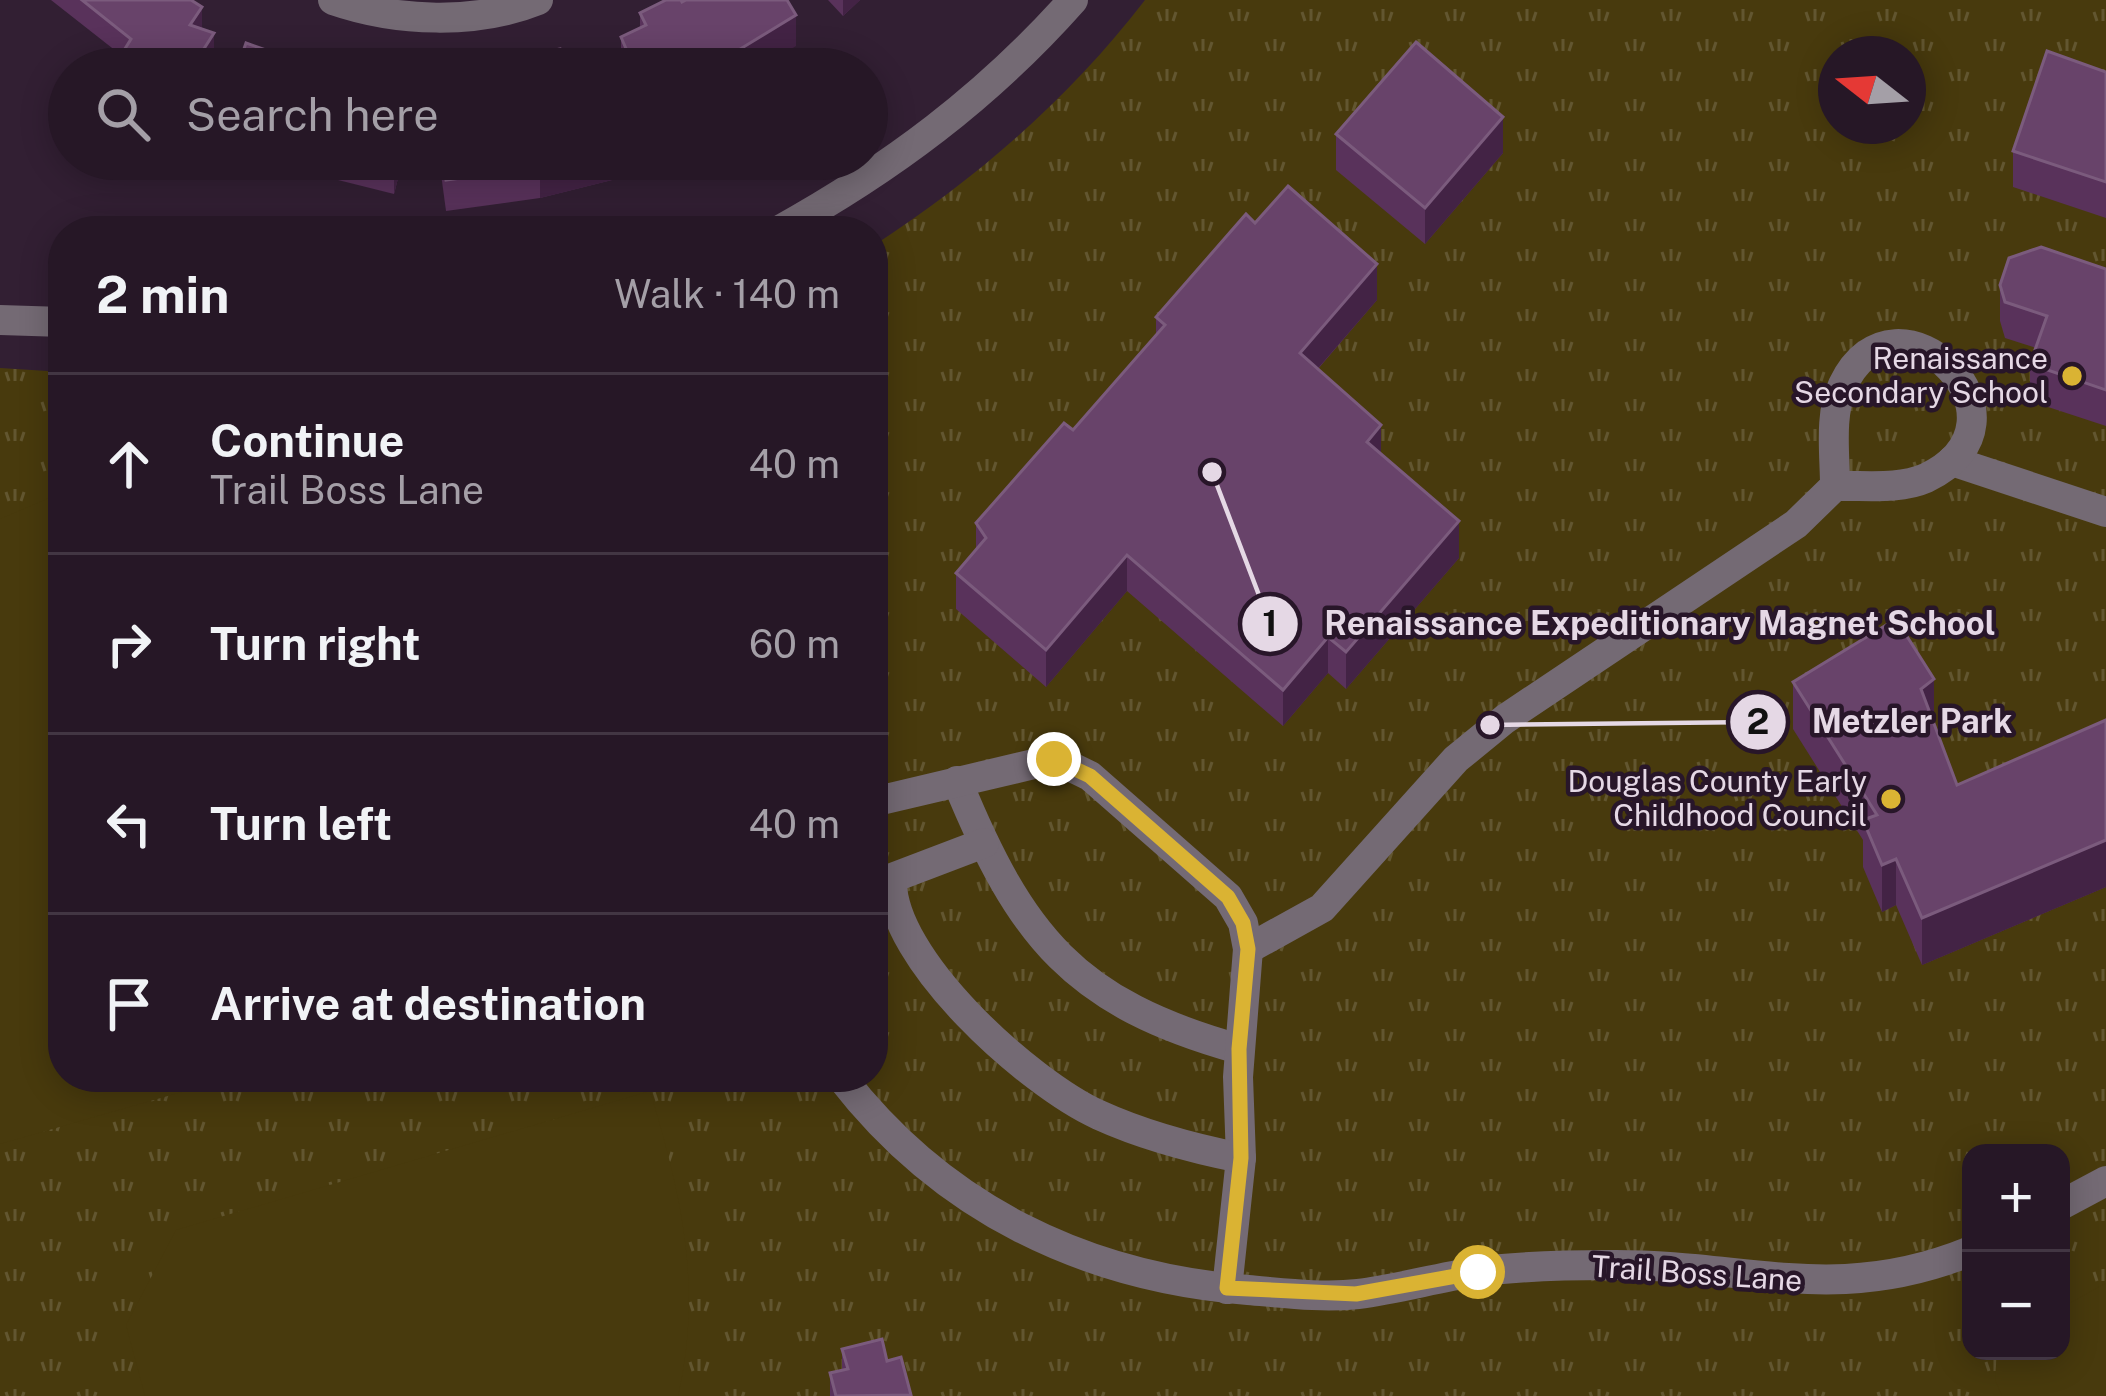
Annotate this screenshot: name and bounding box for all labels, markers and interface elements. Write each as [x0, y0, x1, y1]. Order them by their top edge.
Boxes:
north arrow [1818, 36, 1926, 144]
search box [48, 48, 888, 180]
icon: search [90, 81, 156, 147]
text: Search here [186, 88, 439, 141]
text: 2 min [96, 265, 230, 324]
text: Walk · 140 m [614, 271, 840, 317]
place label: Renaissance Secondary School [1794, 340, 2048, 410]
marker: Renaissance Secondary School [2059, 363, 2085, 389]
text: Continue [210, 414, 404, 467]
icon: ahead [96, 431, 162, 497]
text: 40 m [748, 441, 840, 487]
text: Trail Boss Lane [210, 467, 484, 513]
callout: Renaissance Expeditionary Magnet School [1240, 589, 2020, 658]
text: 1 [1262, 602, 1278, 644]
text: Renaissance Expeditionary Magnet School [1324, 604, 1996, 642]
icon: right [96, 611, 162, 677]
text: Turn right [210, 617, 421, 670]
text: 60 m [749, 621, 840, 667]
callout: Metzler Park [1728, 687, 2036, 756]
text: 2 [1747, 700, 1769, 742]
text: Metzler Park [1812, 702, 2012, 740]
route end [1027, 732, 1081, 786]
place label: Douglas County Early Childhood Council [1568, 763, 1867, 833]
marker: Douglas County Early Childhood Council [1878, 786, 1904, 812]
icon: left [96, 791, 162, 857]
text: Turn left [210, 797, 392, 850]
text: 40 m [748, 801, 840, 847]
icon: arrive [96, 971, 162, 1037]
text: Arrive at destination [210, 977, 646, 1030]
map controls [1962, 1144, 2070, 1360]
button: + [1962, 1144, 2070, 1252]
route start [1451, 1245, 1505, 1299]
street label: Trail Boss Lane [1591, 1248, 1804, 1298]
button: − [1962, 1252, 2070, 1360]

